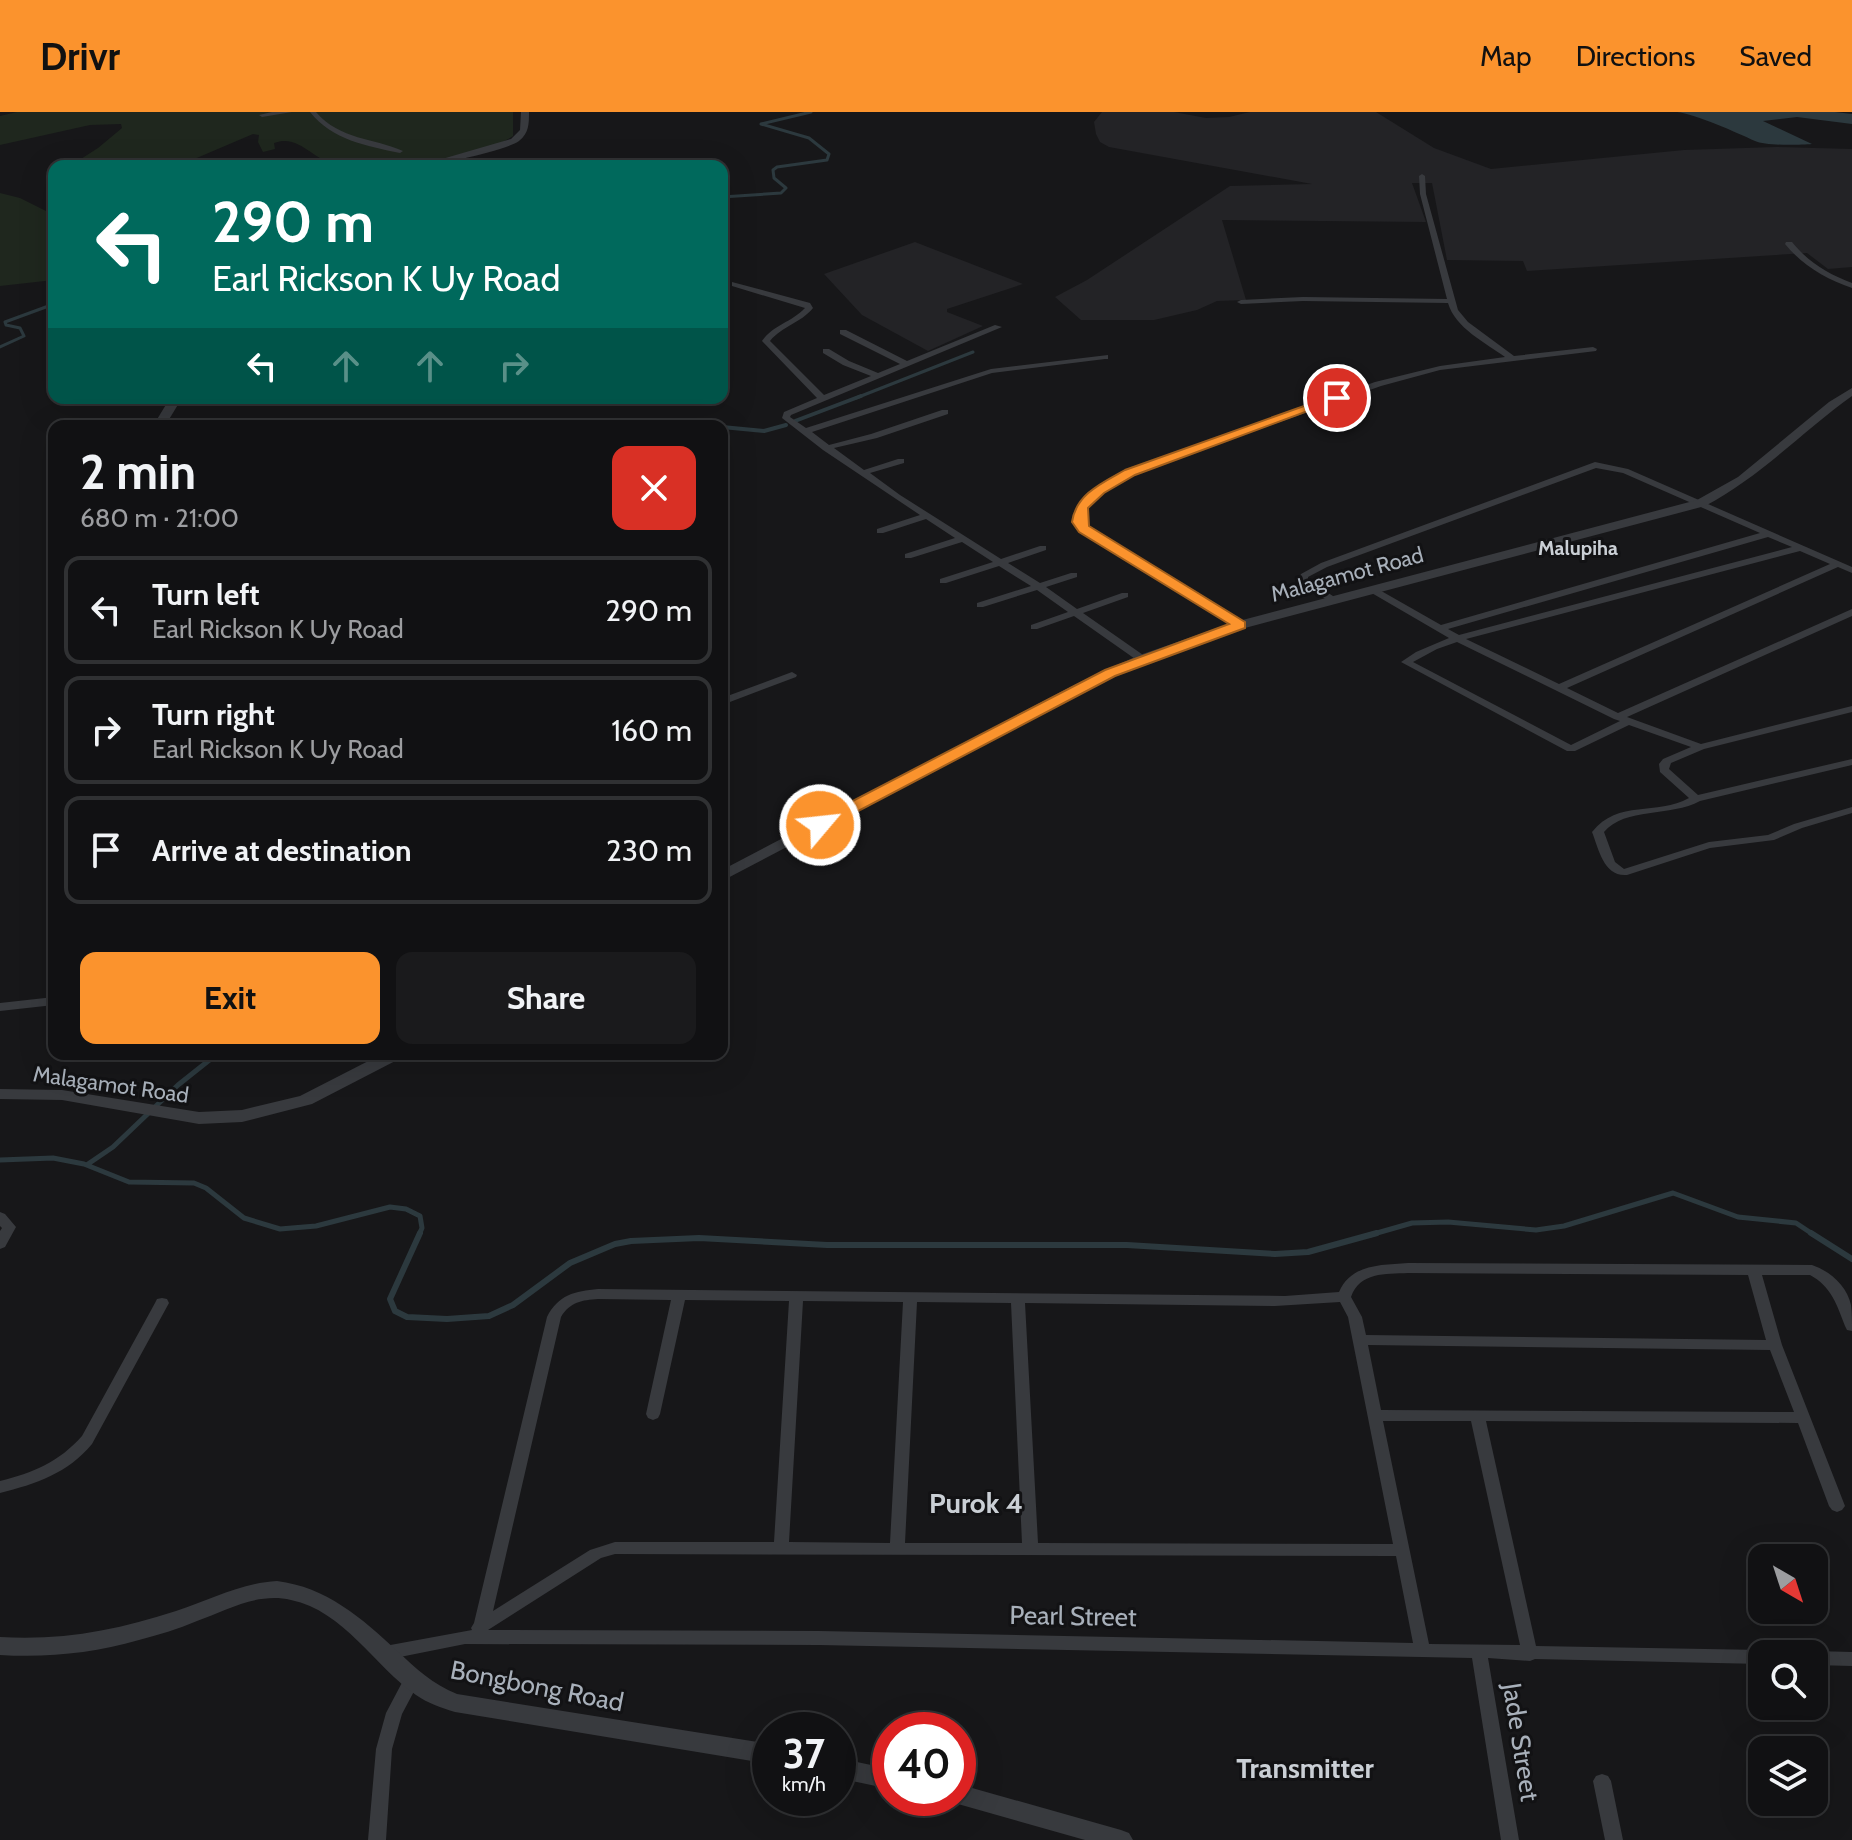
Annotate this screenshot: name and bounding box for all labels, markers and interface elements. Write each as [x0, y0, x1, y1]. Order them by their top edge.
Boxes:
text: Drivr [40, 33, 120, 80]
text: Map [1480, 39, 1532, 73]
text: Directions [1576, 39, 1695, 73]
text: Saved [1739, 39, 1812, 73]
text: 290 m [212, 188, 374, 256]
icon: left [80, 192, 184, 296]
text: Earl Rickson K Uy Road [212, 256, 560, 300]
icon: left [240, 344, 284, 388]
icon: ahead [324, 344, 368, 388]
icon: ahead [408, 344, 452, 388]
icon: right [492, 344, 536, 388]
pin [1303, 364, 1371, 432]
icon: arrive [1315, 376, 1359, 420]
text: 2 min [80, 443, 196, 501]
button: close [612, 446, 696, 530]
text: 680 m · 21:00 [80, 502, 239, 534]
district label: Malupiha [1538, 536, 1618, 560]
street label: Malagamot Road [1268, 541, 1426, 608]
text: Turn left [152, 576, 260, 613]
icon: left [84, 588, 128, 632]
text: 290 m [605, 592, 692, 629]
text: Earl Rickson K Uy Road [152, 613, 404, 645]
text: Turn right [152, 696, 275, 733]
icon: right [84, 708, 128, 752]
text: 160 m [611, 712, 692, 749]
text: Earl Rickson K Uy Road [152, 733, 404, 765]
position arrow [778, 783, 862, 867]
icon: arrive [84, 828, 128, 872]
text: Arrive at destination [152, 832, 412, 869]
text: 230 m [606, 832, 692, 869]
button: Exit [80, 952, 380, 1044]
button: Share [396, 952, 696, 1044]
street label: Malagamot Road [31, 1060, 190, 1109]
district label: Purok 4 [929, 1486, 1023, 1520]
north arrow [1748, 1544, 1828, 1624]
map controls [1748, 1544, 1828, 1816]
street label: Pearl Street [1009, 1599, 1137, 1633]
button: search [1748, 1640, 1828, 1720]
street label: Bongbong Road [448, 1654, 626, 1718]
street label: Jade Street [1496, 1680, 1546, 1804]
speed limit sign: 40 [872, 1712, 976, 1816]
text: 37 [783, 1729, 825, 1778]
button: layers [1748, 1736, 1828, 1816]
district label: Transmitter [1236, 1751, 1374, 1785]
text: km/h [782, 1772, 826, 1796]

